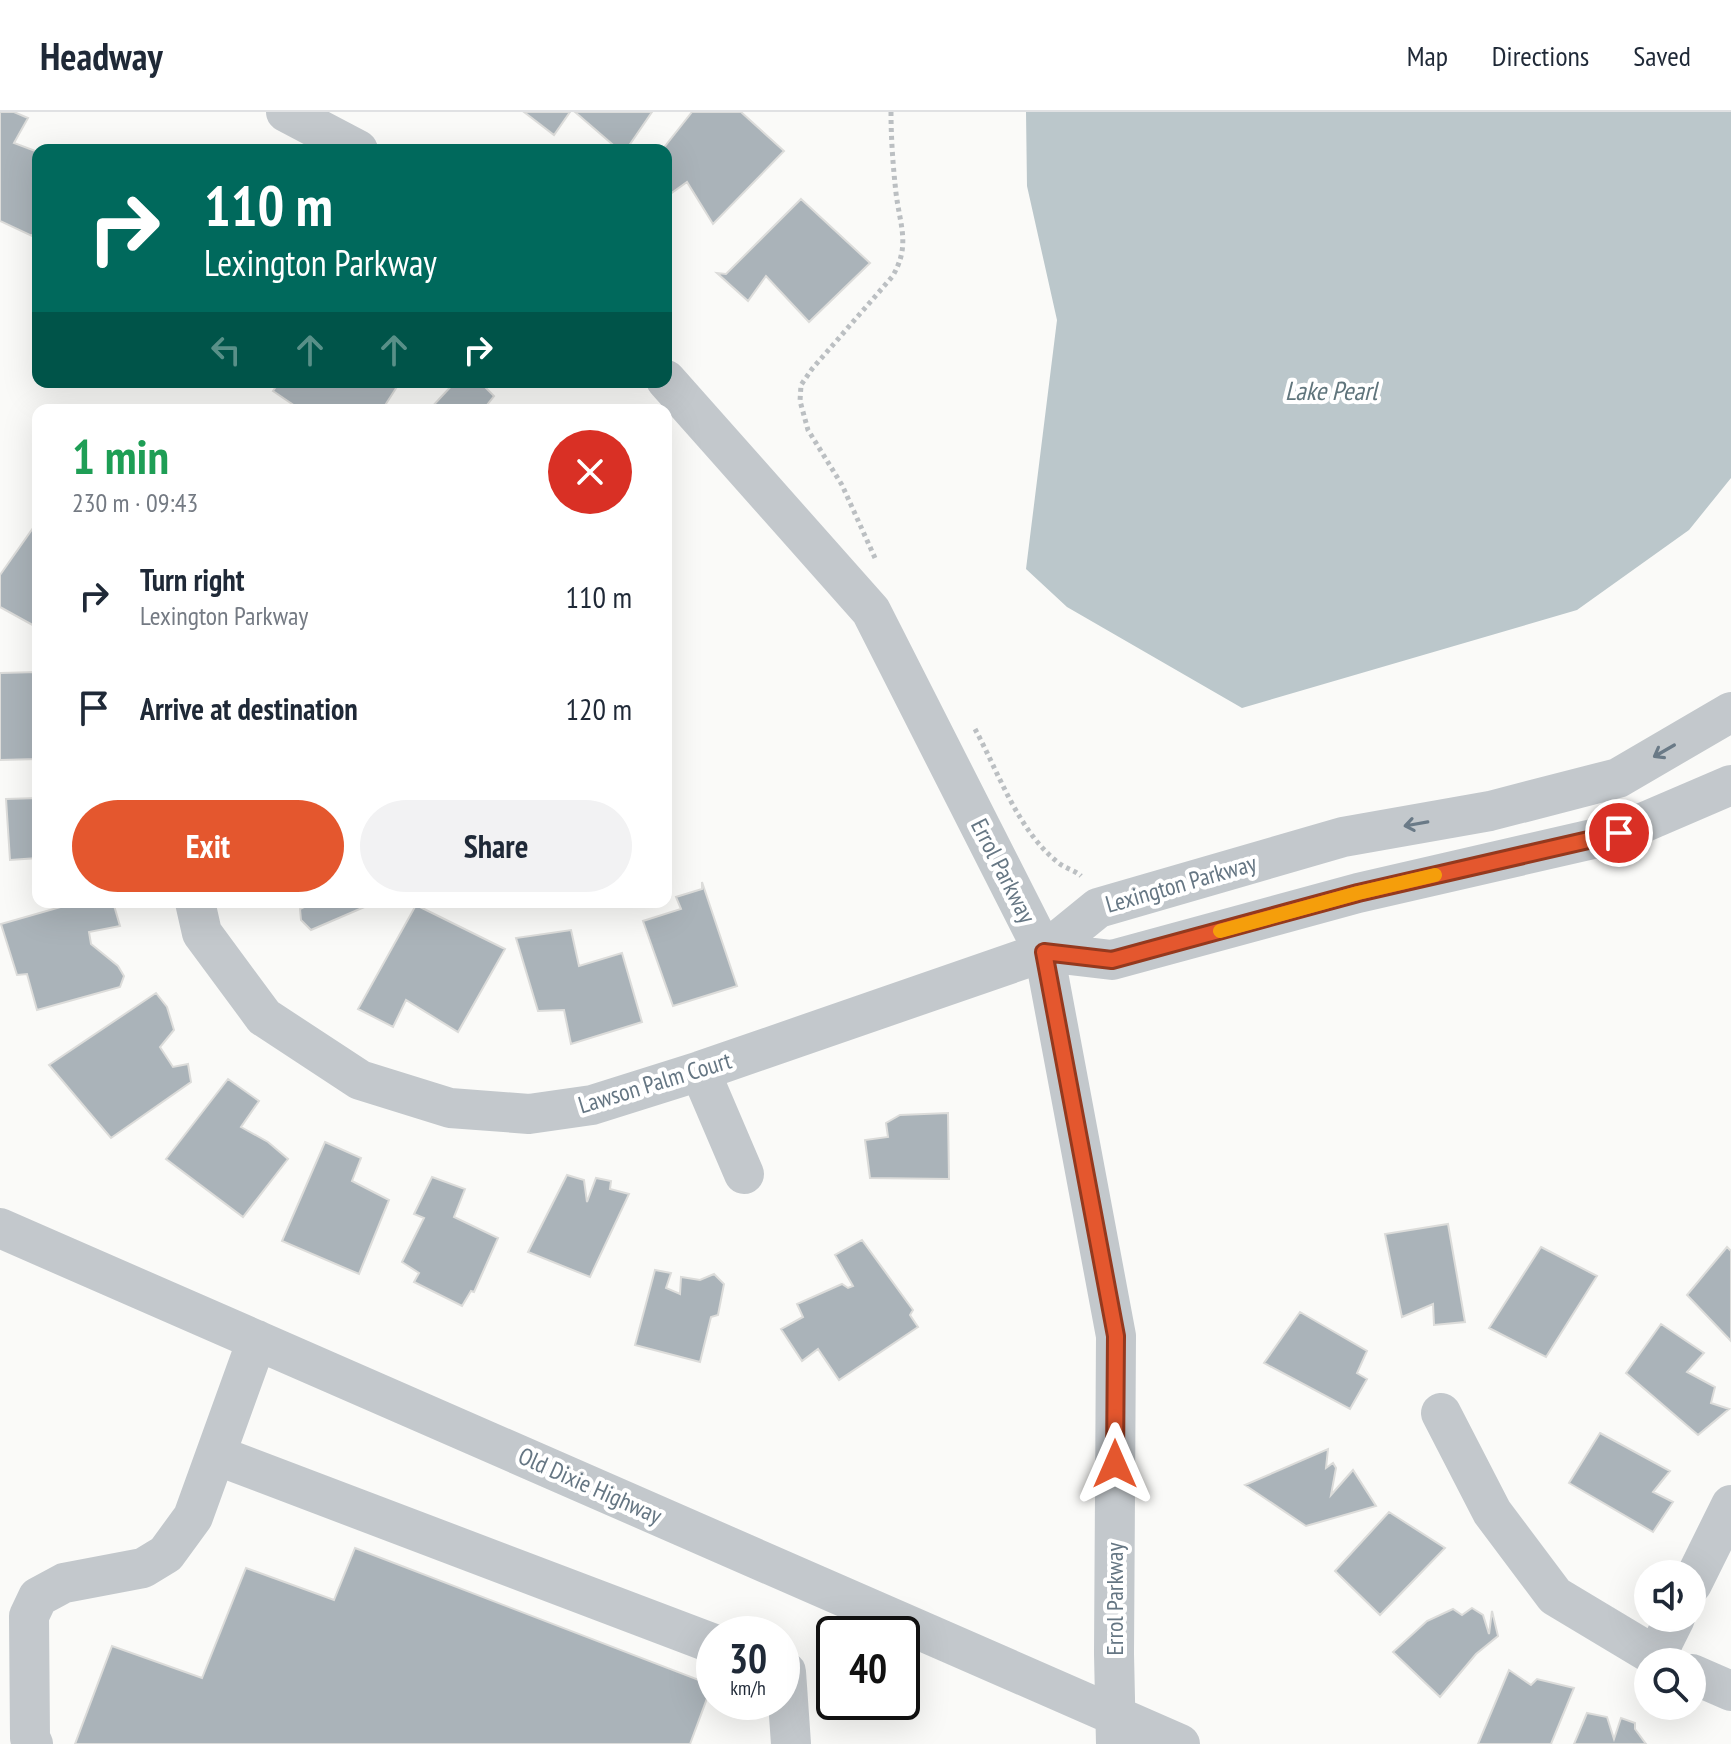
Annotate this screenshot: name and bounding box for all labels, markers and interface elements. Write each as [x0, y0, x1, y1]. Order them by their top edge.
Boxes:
text: Headway [40, 31, 163, 80]
text: Map [1407, 37, 1448, 74]
text: Directions [1492, 37, 1589, 74]
text: Saved [1633, 37, 1691, 74]
text: 110 m [204, 169, 333, 241]
icon: right [72, 176, 176, 280]
text: Lexington Parkway [204, 239, 437, 286]
icon: left [204, 328, 248, 372]
icon: ahead [288, 328, 332, 372]
icon: ahead [372, 328, 416, 372]
icon: right [456, 328, 500, 372]
water label: Lake Pearl [1285, 374, 1380, 407]
text: 1 min [72, 425, 169, 487]
button: close [548, 430, 632, 514]
text: 230 m · 09:43 [72, 486, 198, 519]
text: Turn right [140, 560, 244, 599]
icon: right [72, 574, 116, 618]
text: 110 m [566, 577, 632, 616]
text: Lexington Parkway [140, 599, 308, 632]
icon: arrive [72, 686, 116, 730]
text: Arrive at destination [140, 689, 358, 728]
text: 120 m [566, 689, 632, 728]
one-way arrow [1653, 743, 1676, 759]
pin [1585, 799, 1653, 867]
button: Exit [72, 800, 344, 892]
button: Share [360, 800, 632, 892]
icon: arrive [1597, 811, 1641, 855]
street label: Errol Parkway [964, 813, 1043, 928]
one-way arrow [1404, 818, 1430, 833]
street label: Lexington Parkway [1102, 847, 1260, 920]
street label: Lawson Palm Court [575, 1044, 736, 1121]
position arrow [1073, 1422, 1157, 1506]
street label: Old Dixie Highway [514, 1440, 667, 1531]
street label: Errol Parkway [1099, 1543, 1130, 1655]
map controls [1634, 1560, 1706, 1720]
button: sound [1634, 1560, 1706, 1632]
speed limit sign: 40 [816, 1616, 920, 1720]
text: 30 [729, 1632, 767, 1684]
button: search [1634, 1648, 1706, 1720]
text: km/h [730, 1675, 766, 1701]

